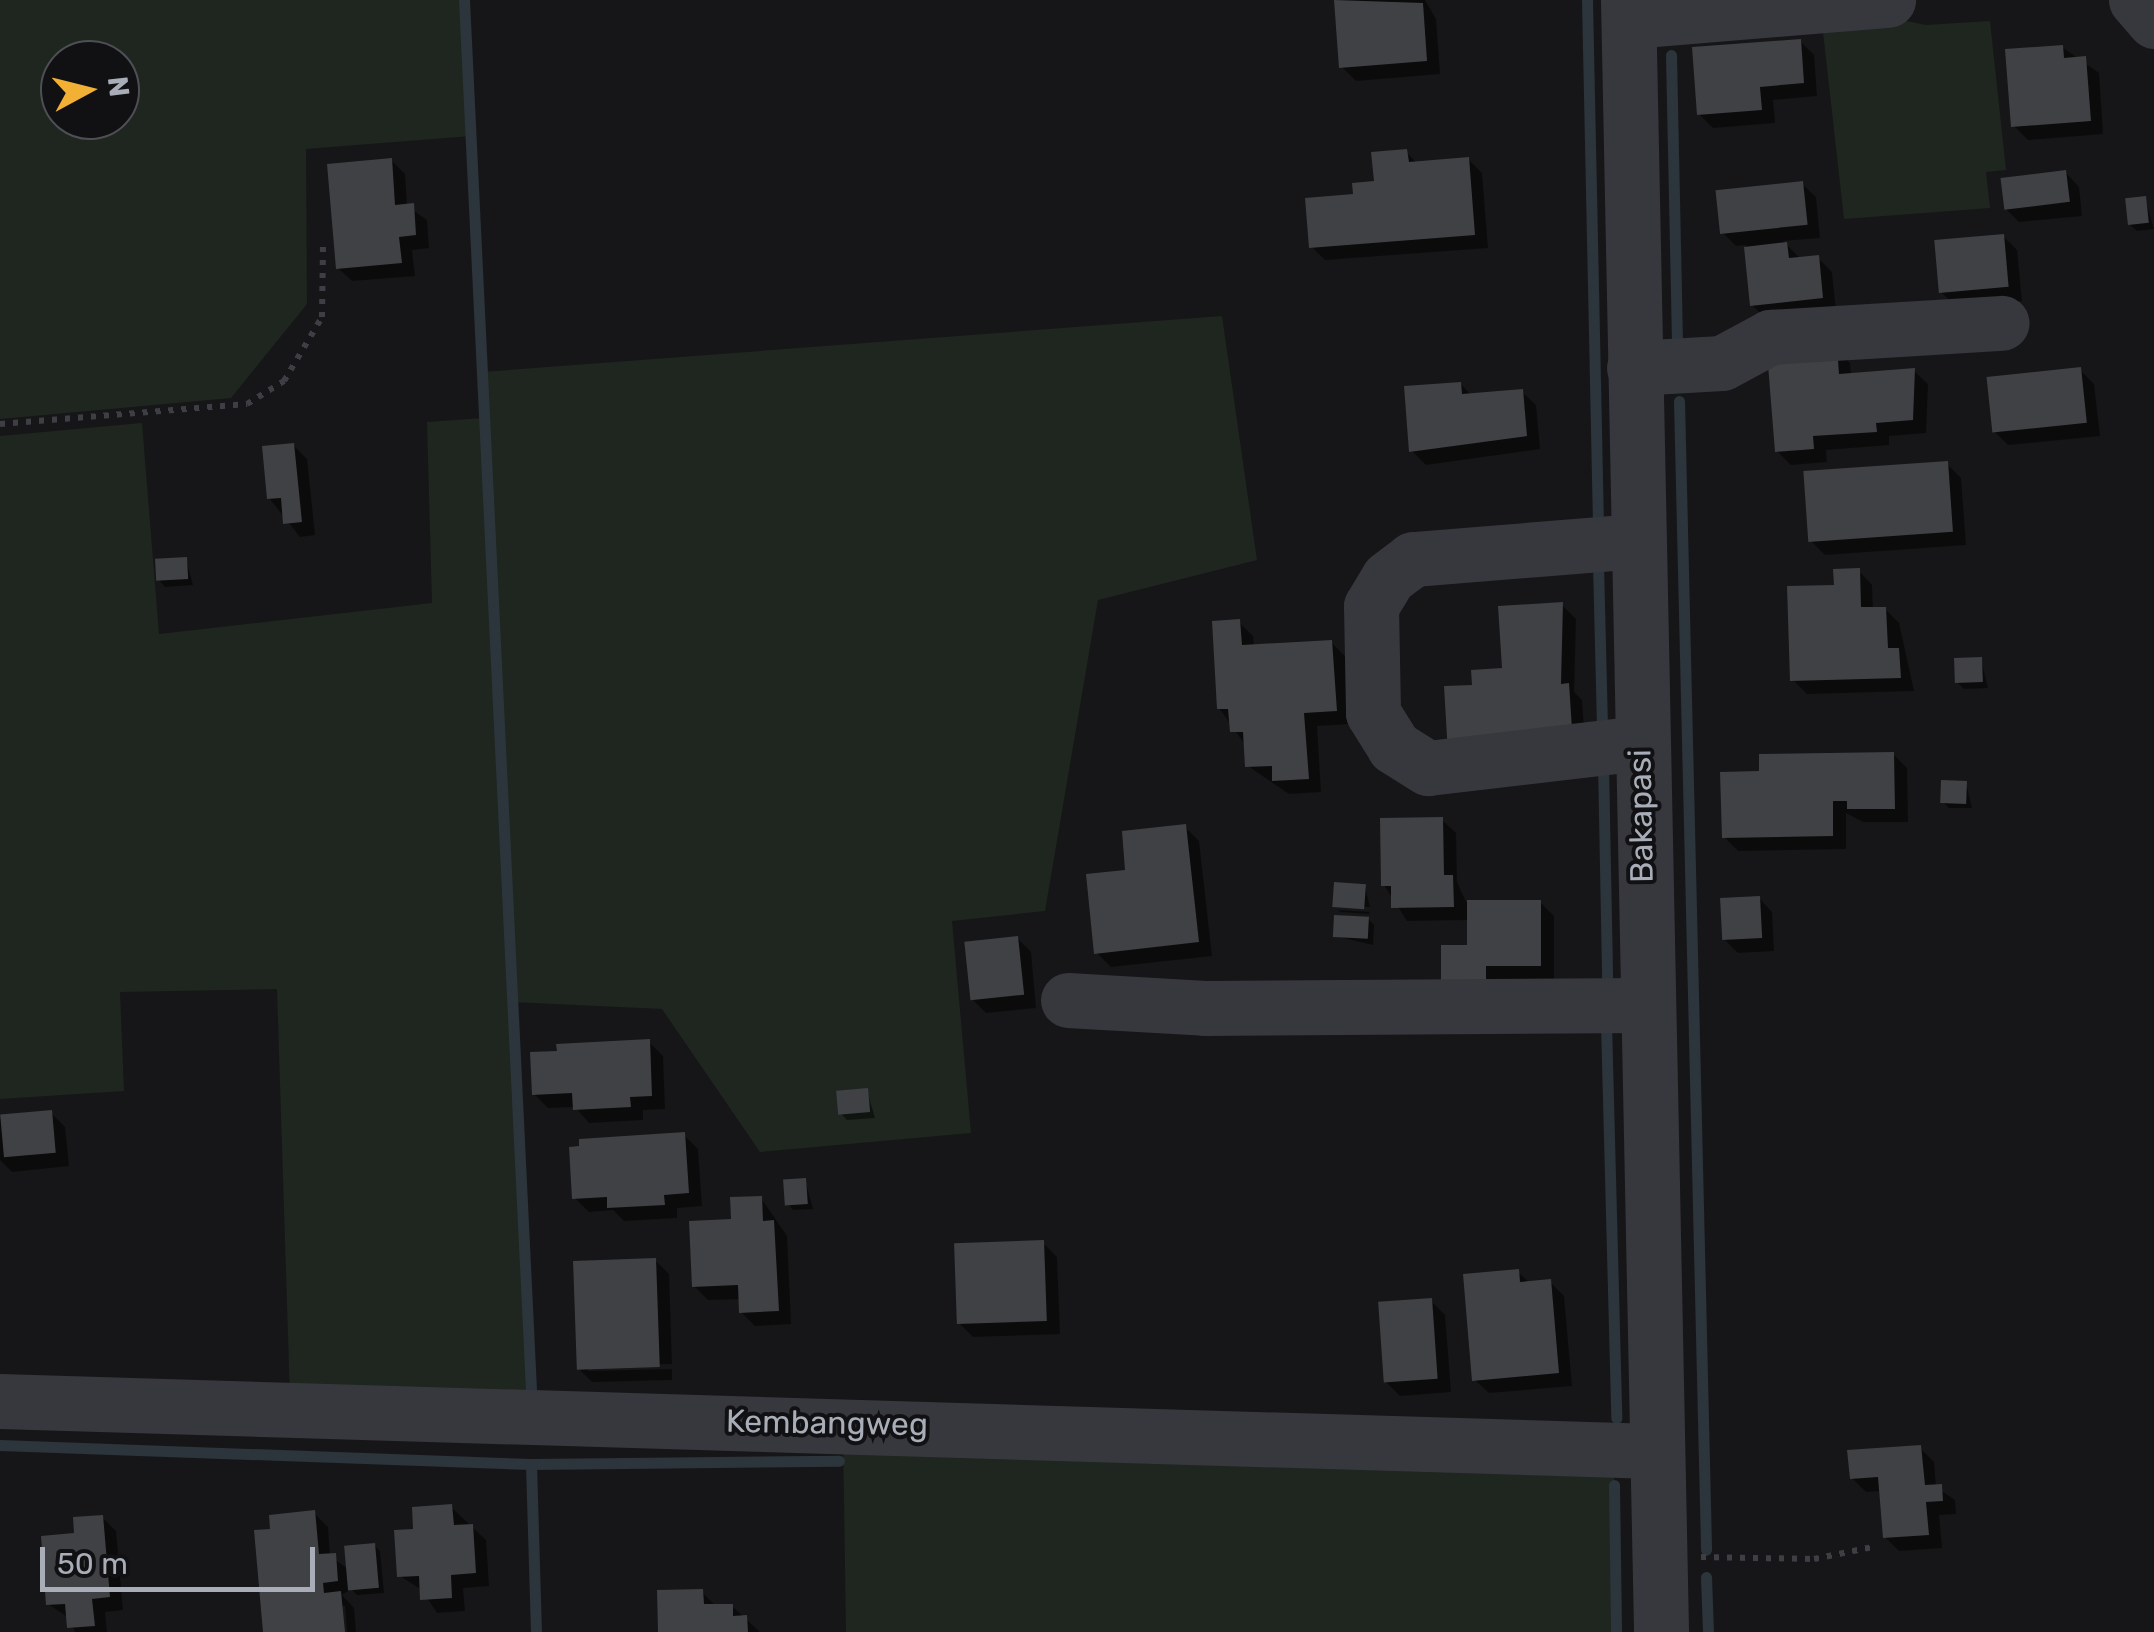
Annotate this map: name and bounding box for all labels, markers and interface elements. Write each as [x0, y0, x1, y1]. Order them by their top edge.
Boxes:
north arrow [40, 40, 140, 140]
text: N [101, 75, 136, 99]
street label: Bakapasi [1621, 749, 1661, 883]
street label: Kembangweg [726, 1402, 928, 1444]
scale bar [45, 1527, 320, 1589]
text: 50 m [57, 1546, 128, 1582]

